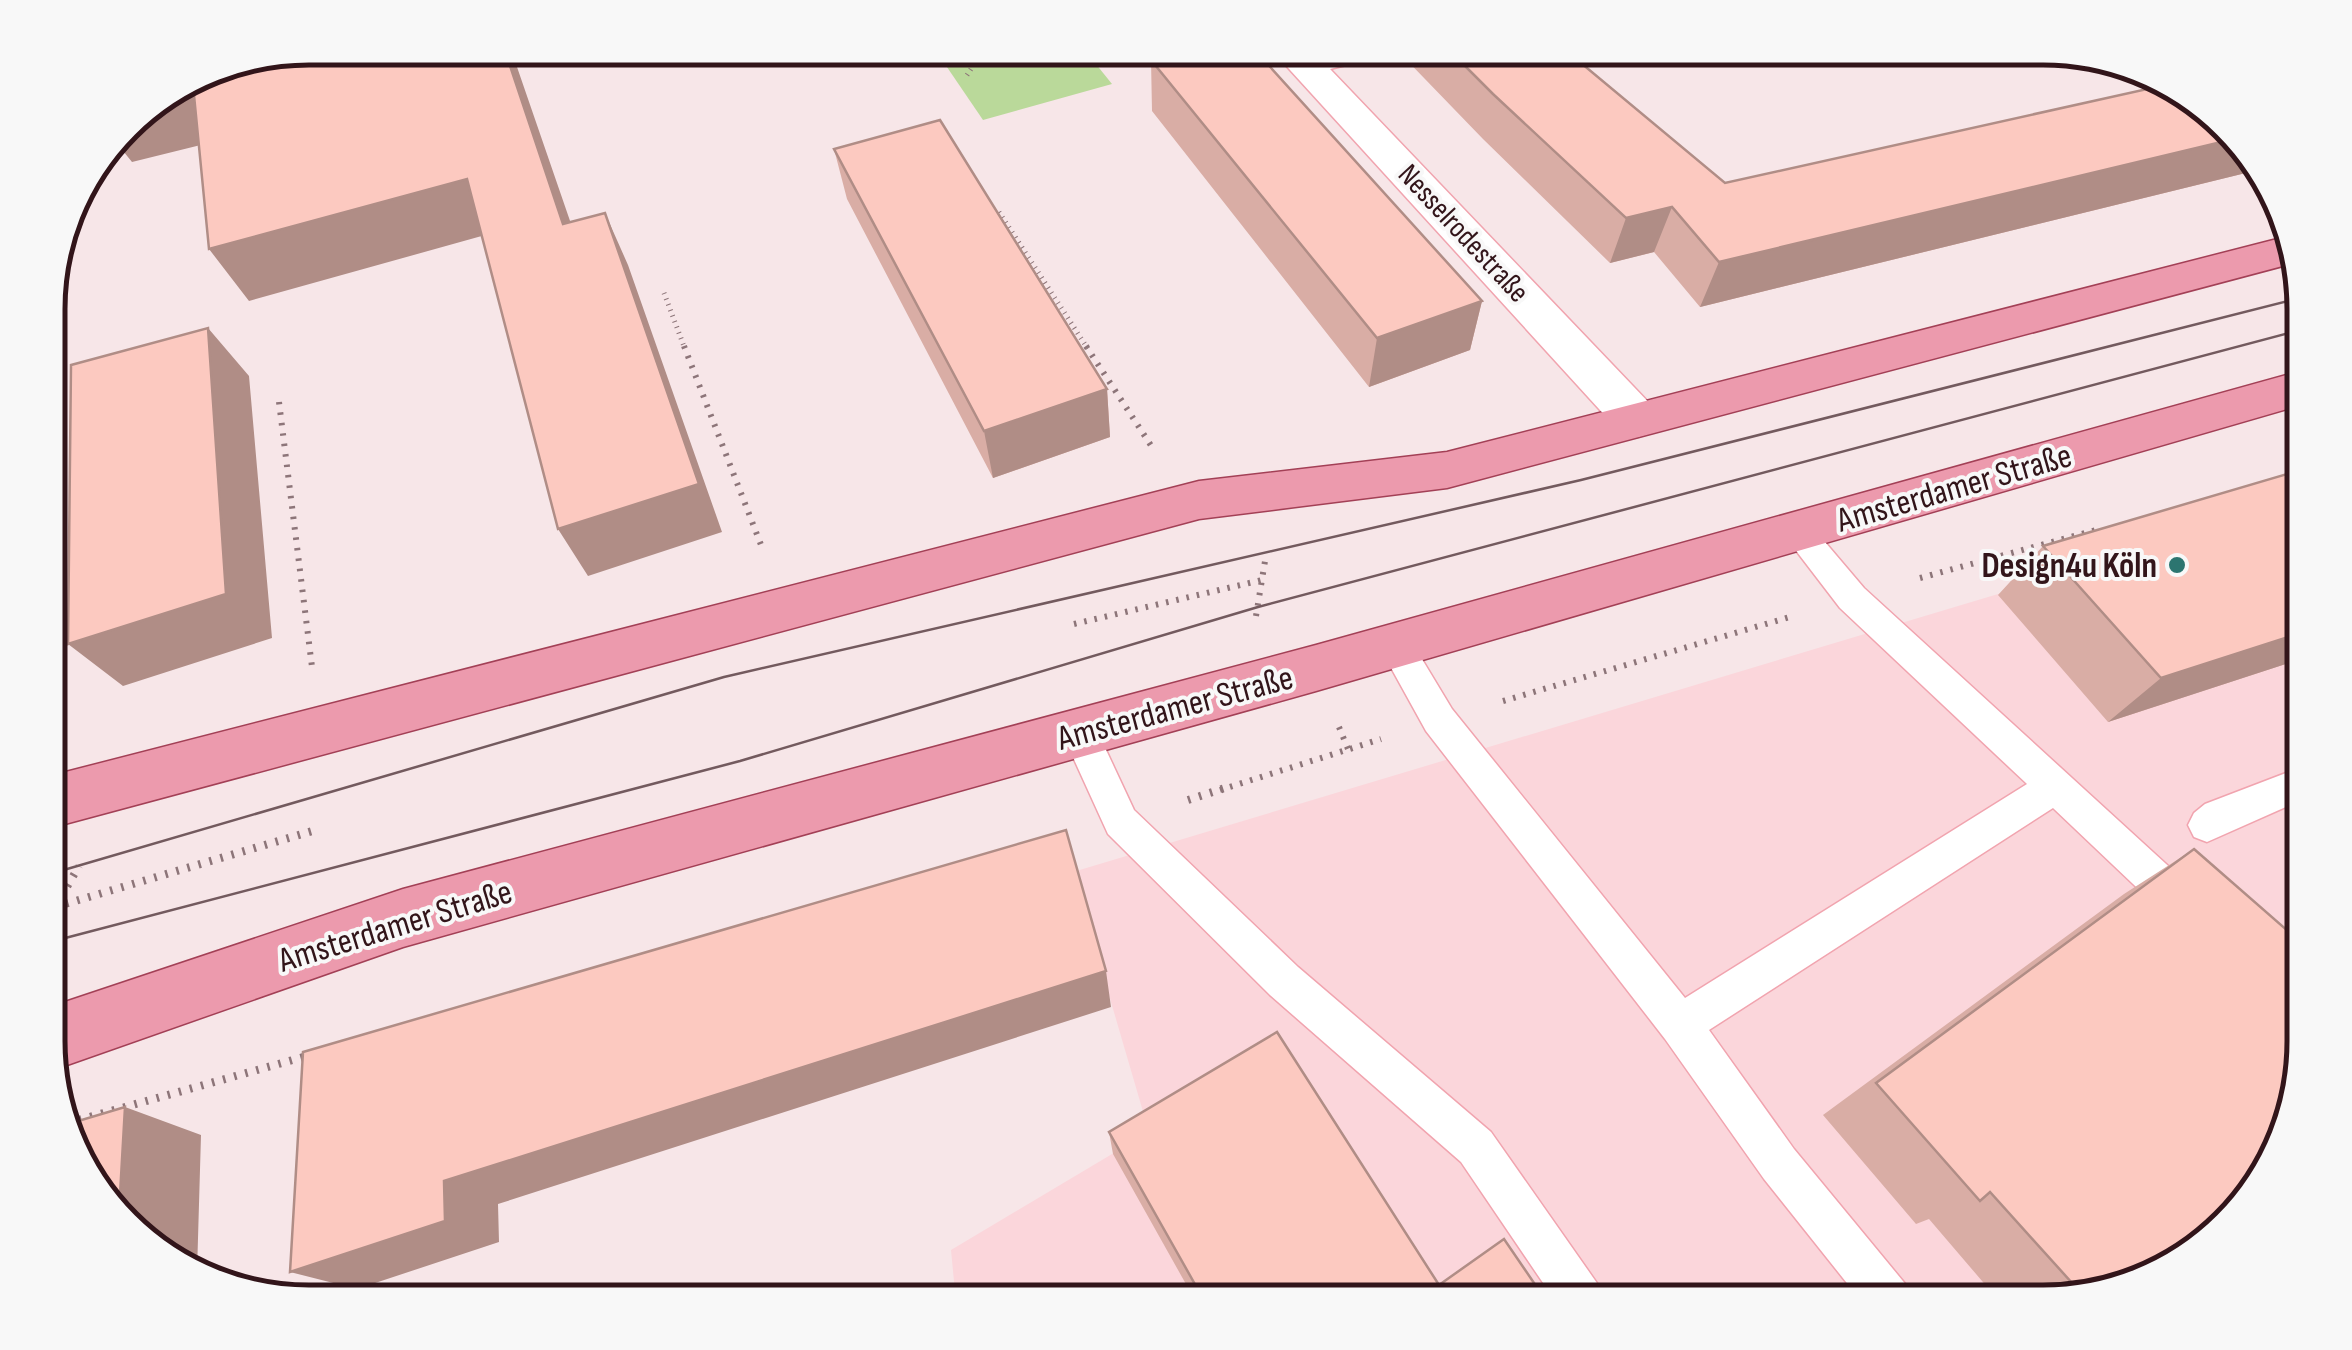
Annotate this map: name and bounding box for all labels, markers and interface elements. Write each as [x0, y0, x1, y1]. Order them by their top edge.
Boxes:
street label: Nesselrodestraße [1390, 157, 1536, 310]
street label: Amsterdamer Straße [1831, 434, 2077, 543]
place label: Design4u Köln [1981, 545, 2157, 588]
marker: Design4u Köln [2166, 554, 2188, 576]
street label: Amsterdamer Straße [1052, 656, 1298, 761]
street label: Amsterdamer Straße [272, 870, 518, 983]

